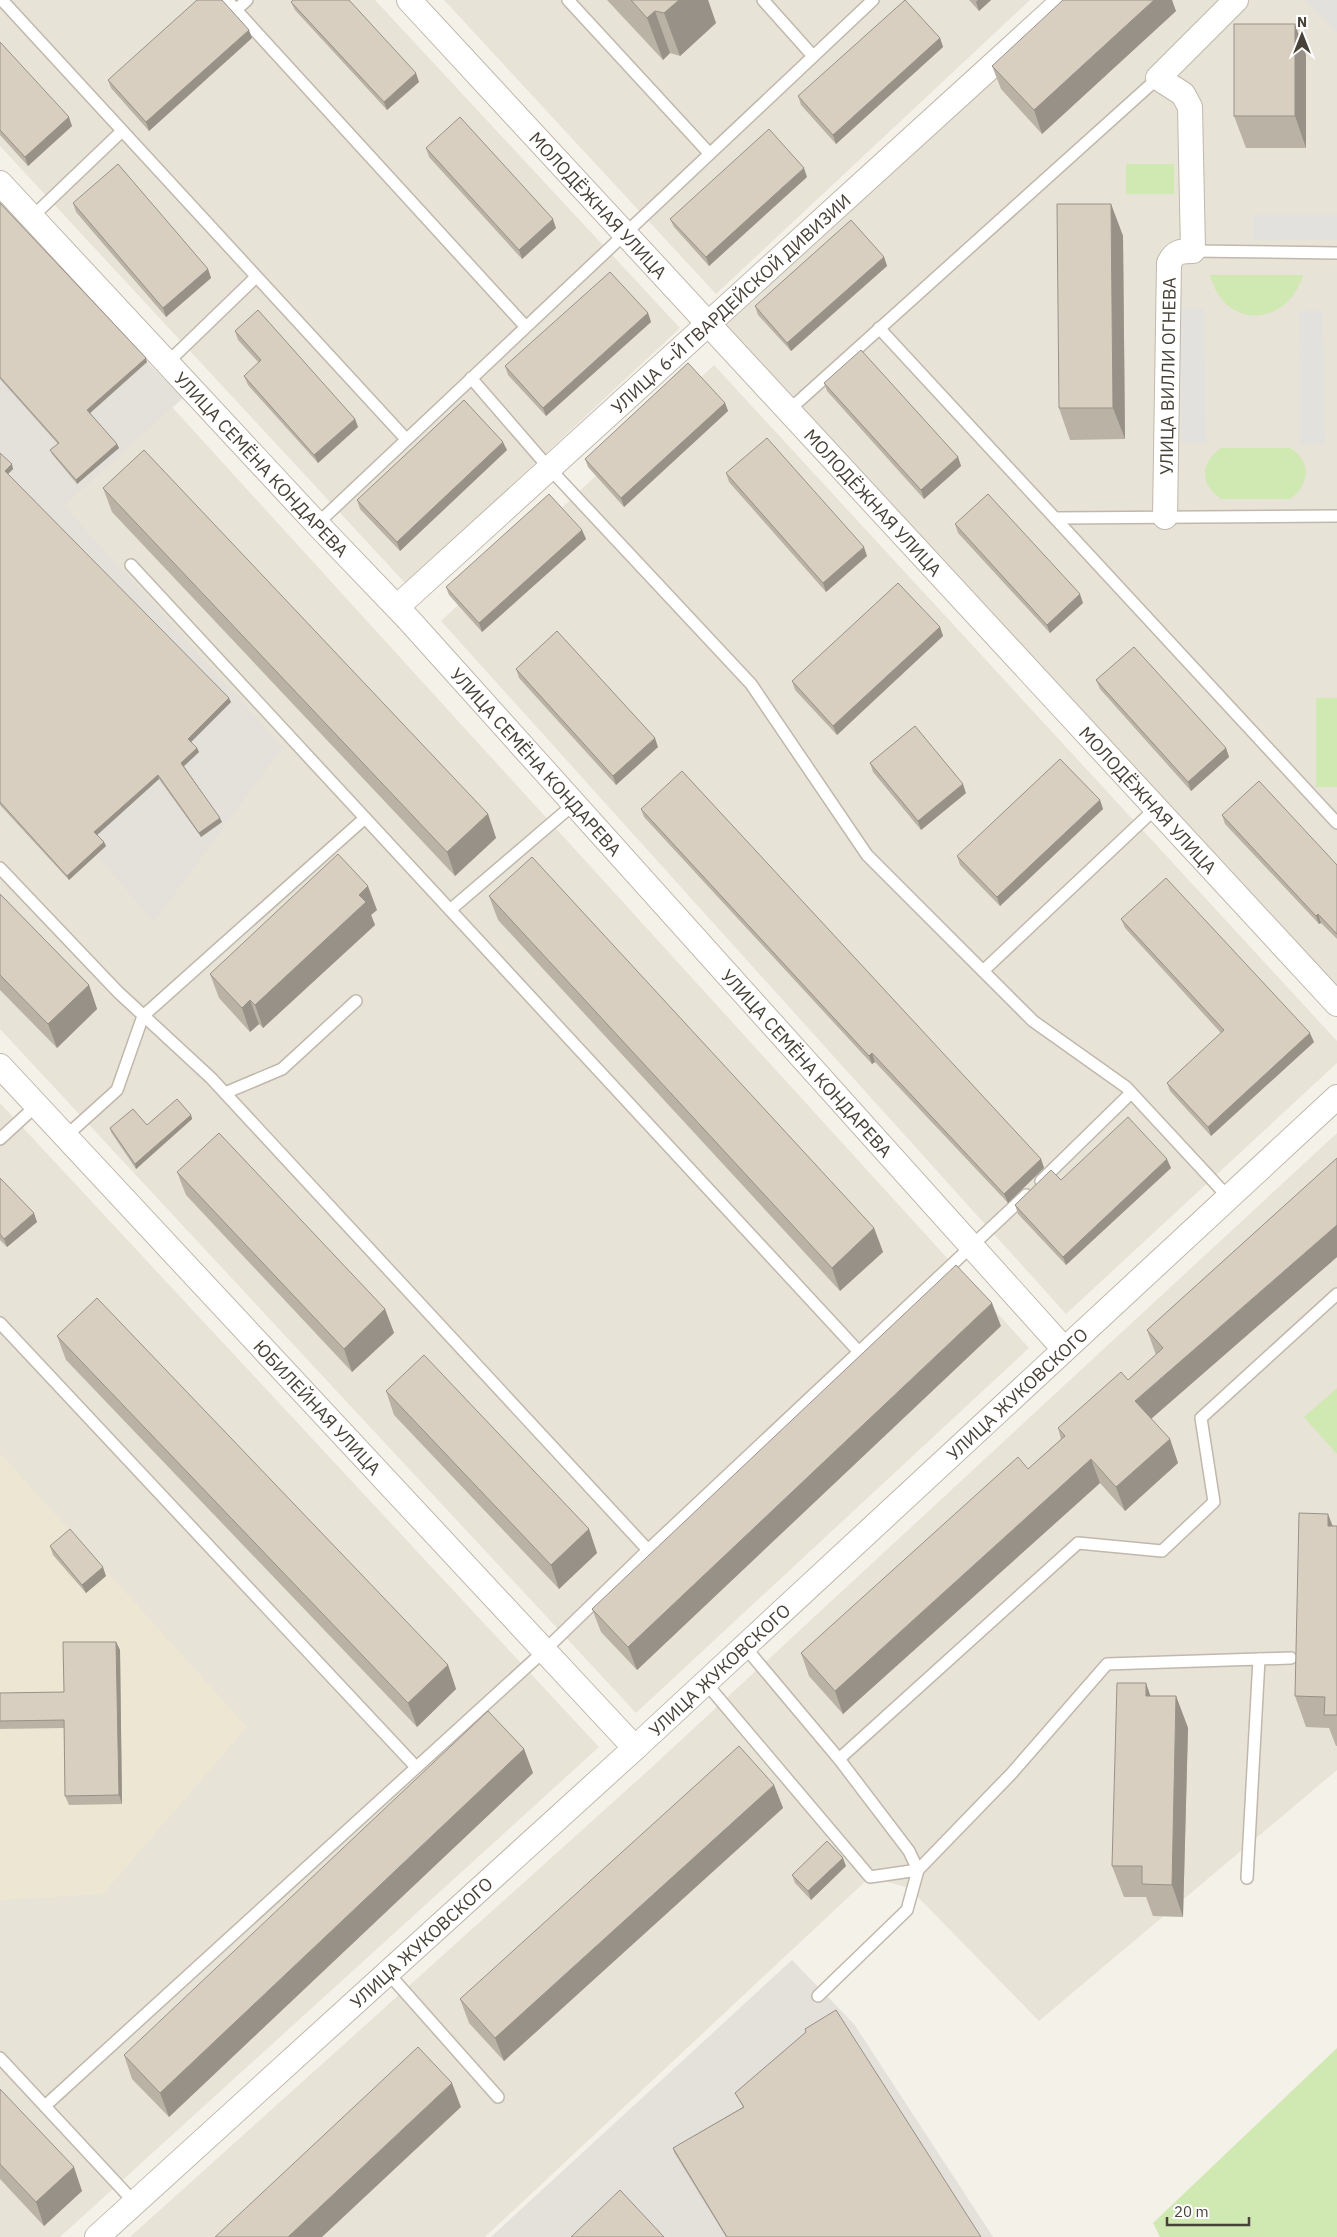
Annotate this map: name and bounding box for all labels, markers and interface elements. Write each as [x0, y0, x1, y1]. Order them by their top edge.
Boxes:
north arrow [1277, 10, 1327, 60]
text: N [1297, 13, 1307, 31]
street label: МОЛОДЁЖНАЯ УЛИЦА [525, 126, 672, 284]
street label: УЛИЦА 6-Й ГВАРДЕЙСКОЙ ДИВИЗИИ [606, 189, 855, 418]
street label: УЛИЦА ВИЛЛИ ОГНЕВА [1154, 276, 1180, 475]
street label: УЛИЦА СЕМЁНА КОНДАРЕВА [170, 367, 354, 562]
street label: МОЛОДЁЖНАЯ УЛИЦА [800, 424, 947, 581]
street label: УЛИЦА СЕМЁНА КОНДАРЕВА [446, 663, 627, 861]
street label: МОЛОДЁЖНАЯ УЛИЦА [1074, 721, 1222, 879]
street label: УЛИЦА СЕМЁНА КОНДАРЕВА [716, 964, 898, 1162]
street label: УЛИЦА ЖУКОВСКОГО [941, 1323, 1093, 1465]
street label: ЮБИЛЕЙНАЯ УЛИЦА [249, 1335, 386, 1480]
street label: УЛИЦА ЖУКОВСКОГО [644, 1599, 795, 1741]
street label: УЛИЦА ЖУКОВСКОГО [345, 1872, 497, 2013]
scale bar [1167, 2194, 1250, 2226]
text: 20 m [1174, 2202, 1209, 2221]

